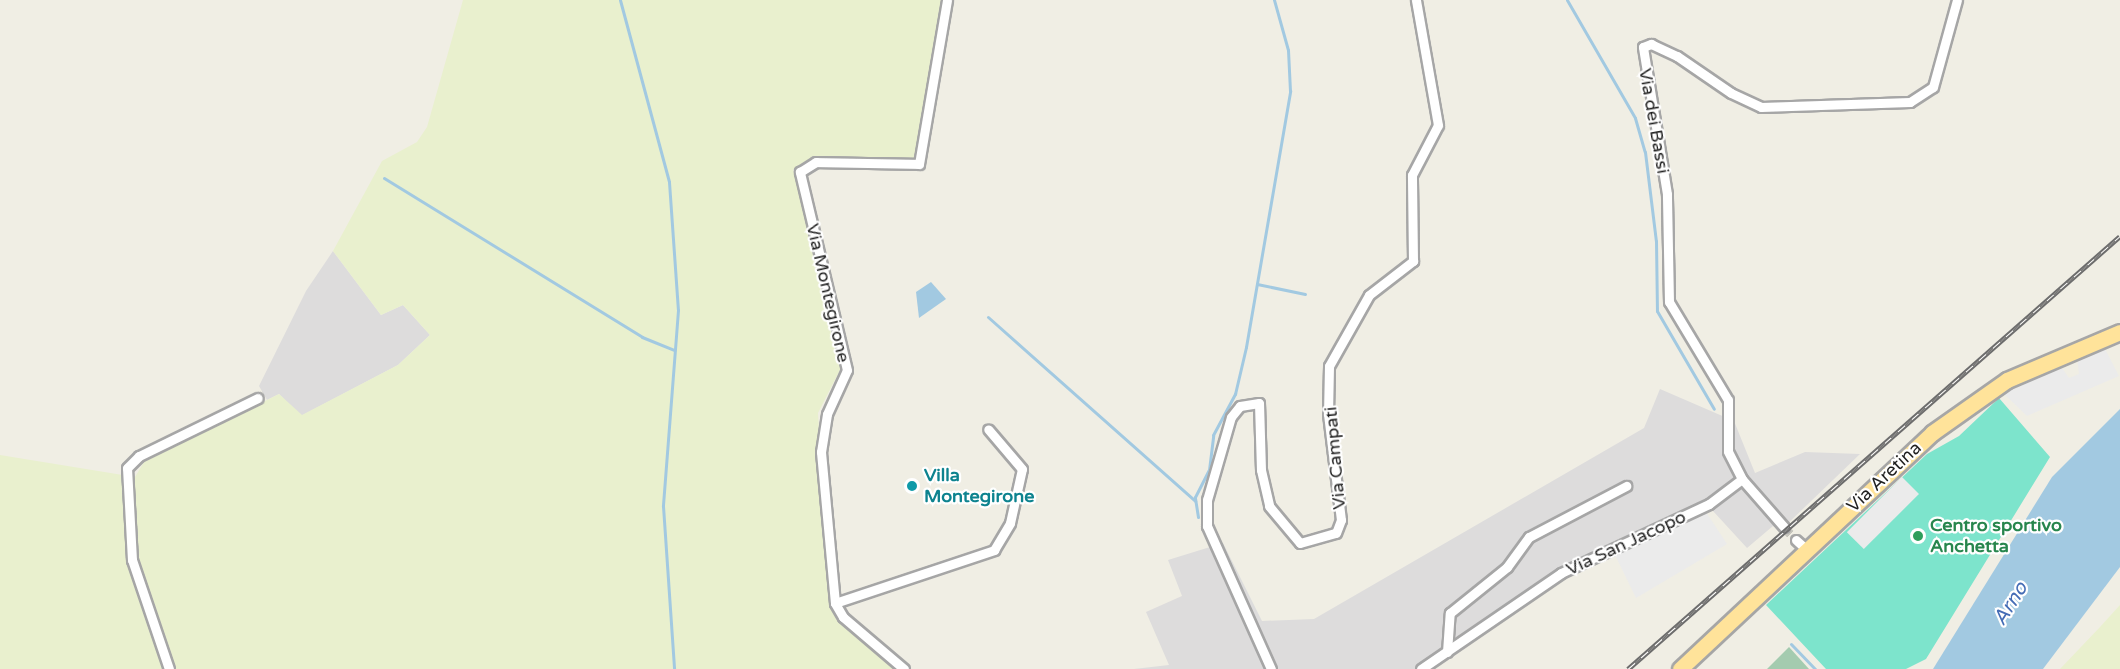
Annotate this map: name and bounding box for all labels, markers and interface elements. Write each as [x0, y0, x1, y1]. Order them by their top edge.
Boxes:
street label: Via dei Bassi [1634, 67, 1674, 175]
street label: Via Montegirone [802, 221, 854, 365]
street label: Via Campati [1320, 406, 1350, 510]
street label: Via Aretina [1842, 437, 1926, 517]
place label: Villa Montegirone [924, 465, 1034, 508]
marker: Villa Montegirone [905, 479, 919, 493]
street label: Via San Jacopo [1563, 506, 1689, 580]
place label: Centro sportivo Anchetta [1930, 515, 2062, 558]
marker: Centro sportivo Anchetta [1911, 529, 1925, 543]
water label: Arno [1988, 578, 2034, 630]

